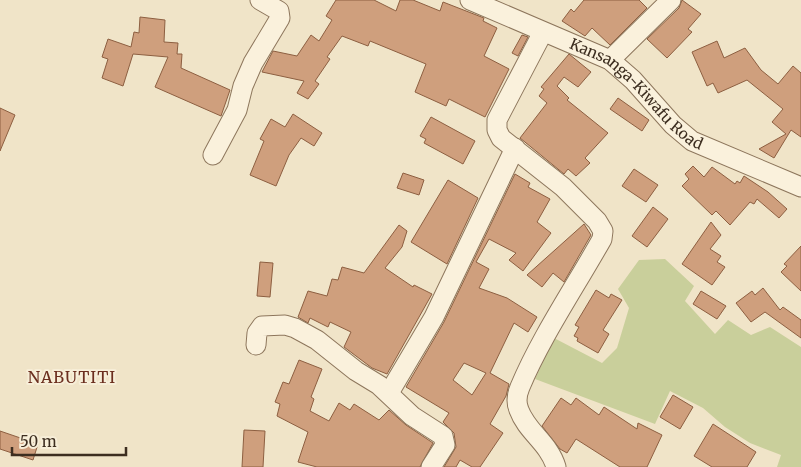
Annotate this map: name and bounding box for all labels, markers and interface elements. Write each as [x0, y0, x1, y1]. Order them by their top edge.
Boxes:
street label: Kansanga-Kiwafu Road [567, 34, 706, 153]
district label: NABUTITI [28, 367, 116, 387]
scale bar [12, 424, 126, 456]
text: 50 m [20, 432, 57, 451]

